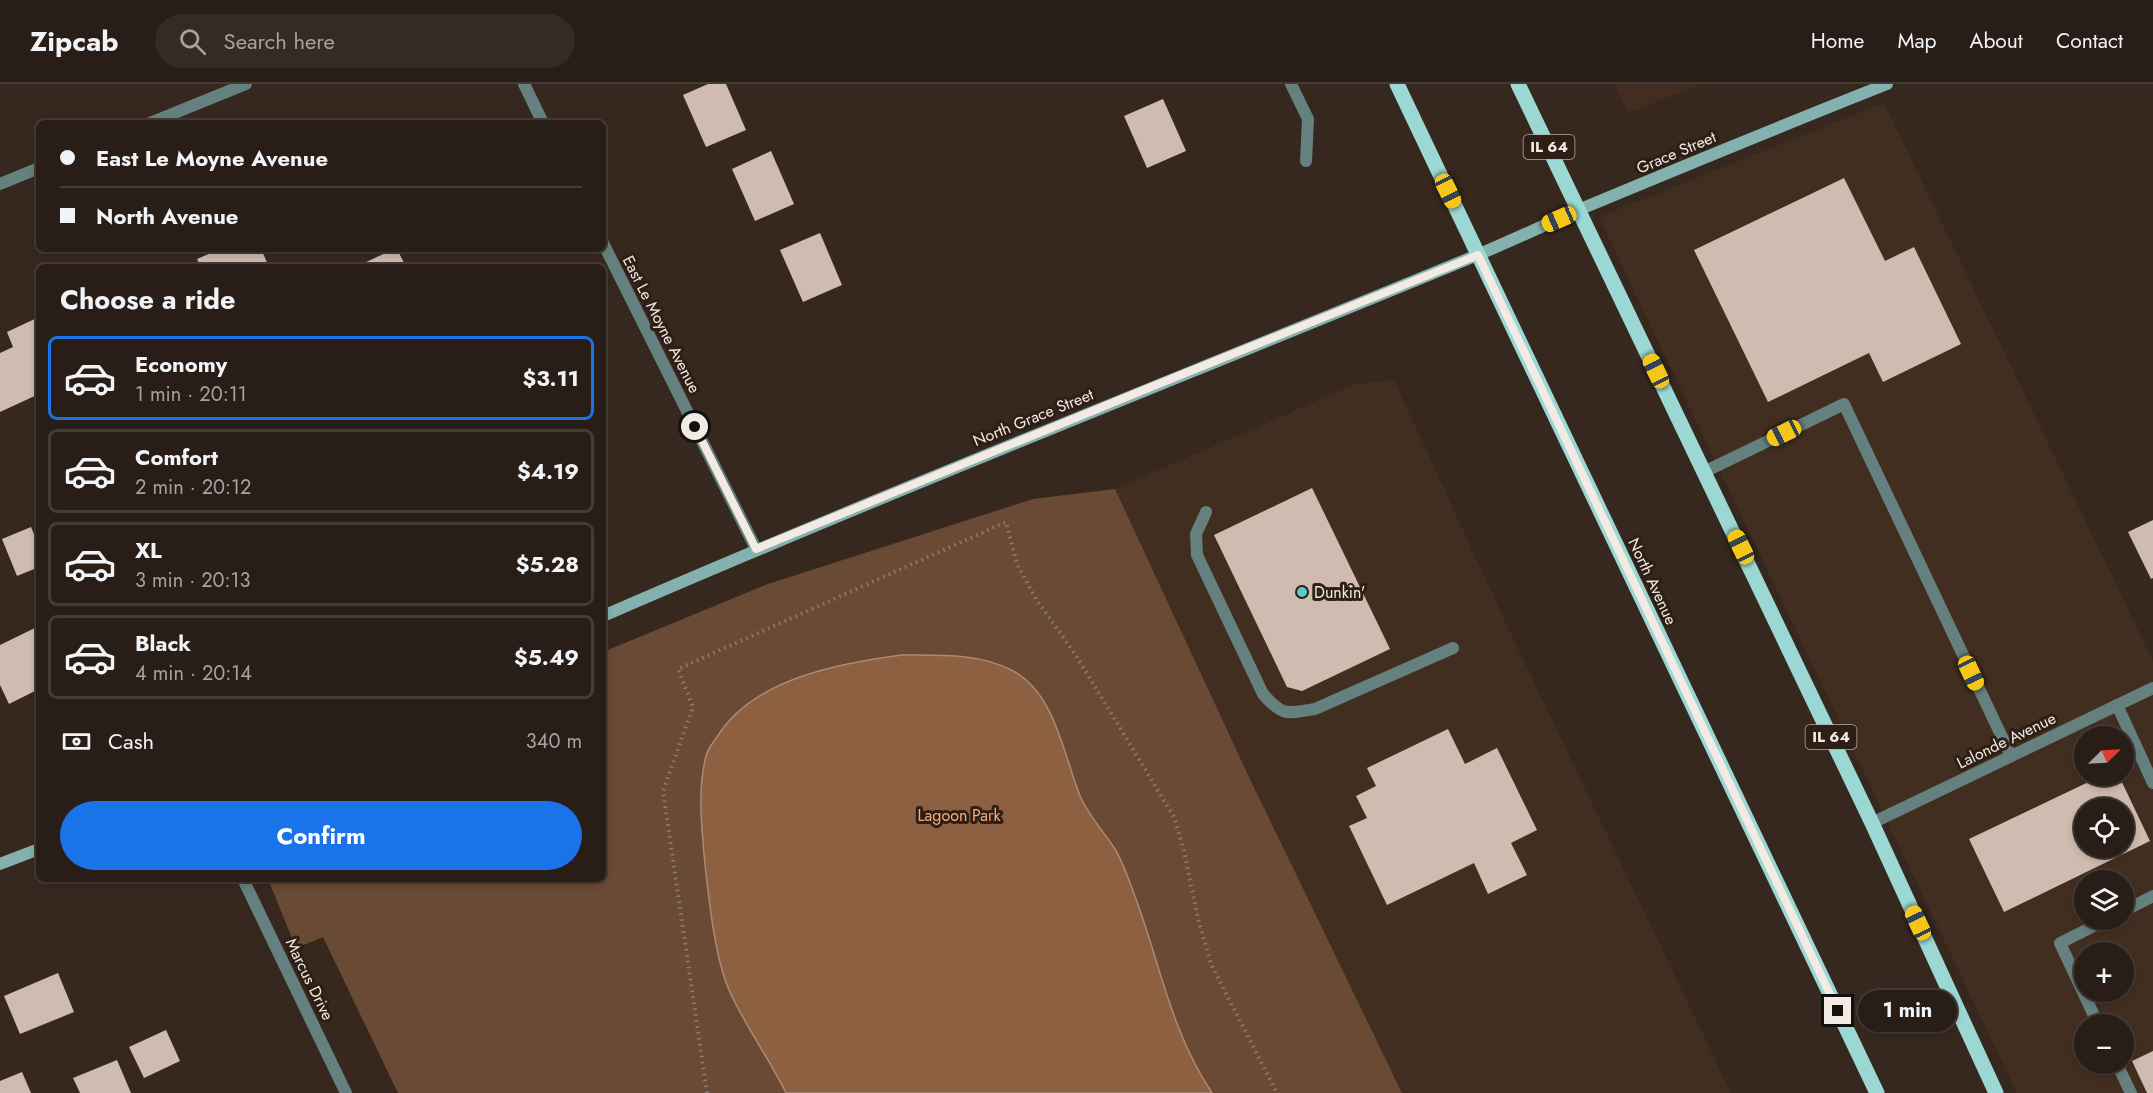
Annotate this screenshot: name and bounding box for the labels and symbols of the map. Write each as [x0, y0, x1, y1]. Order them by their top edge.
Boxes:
street label: Grace Street [1633, 125, 1720, 180]
road number: IL 64 [1524, 135, 1574, 159]
car [1432, 171, 1464, 211]
car [1539, 203, 1579, 235]
street label: East Le Moyne Avenue [617, 251, 706, 397]
car [1640, 351, 1672, 391]
street label: North Grace Street [969, 383, 1097, 452]
route start [681, 413, 708, 440]
car [1764, 417, 1804, 449]
car [1725, 527, 1757, 567]
street label: North Avenue [1622, 534, 1683, 628]
place label: Dunkin' [1314, 581, 1365, 604]
marker: Dunkin' [1295, 585, 1309, 599]
car [1955, 653, 1987, 693]
street label: Lalonde Avenue [1953, 707, 2060, 774]
road number: IL 64 [1806, 725, 1856, 749]
north arrow [2074, 726, 2134, 786]
park label: Lagoon Park [917, 804, 1002, 827]
car [1902, 903, 1934, 943]
street label: Marcus Drive [280, 934, 339, 1024]
callout: 1 min [1859, 990, 1958, 1032]
route end [1824, 997, 1851, 1024]

